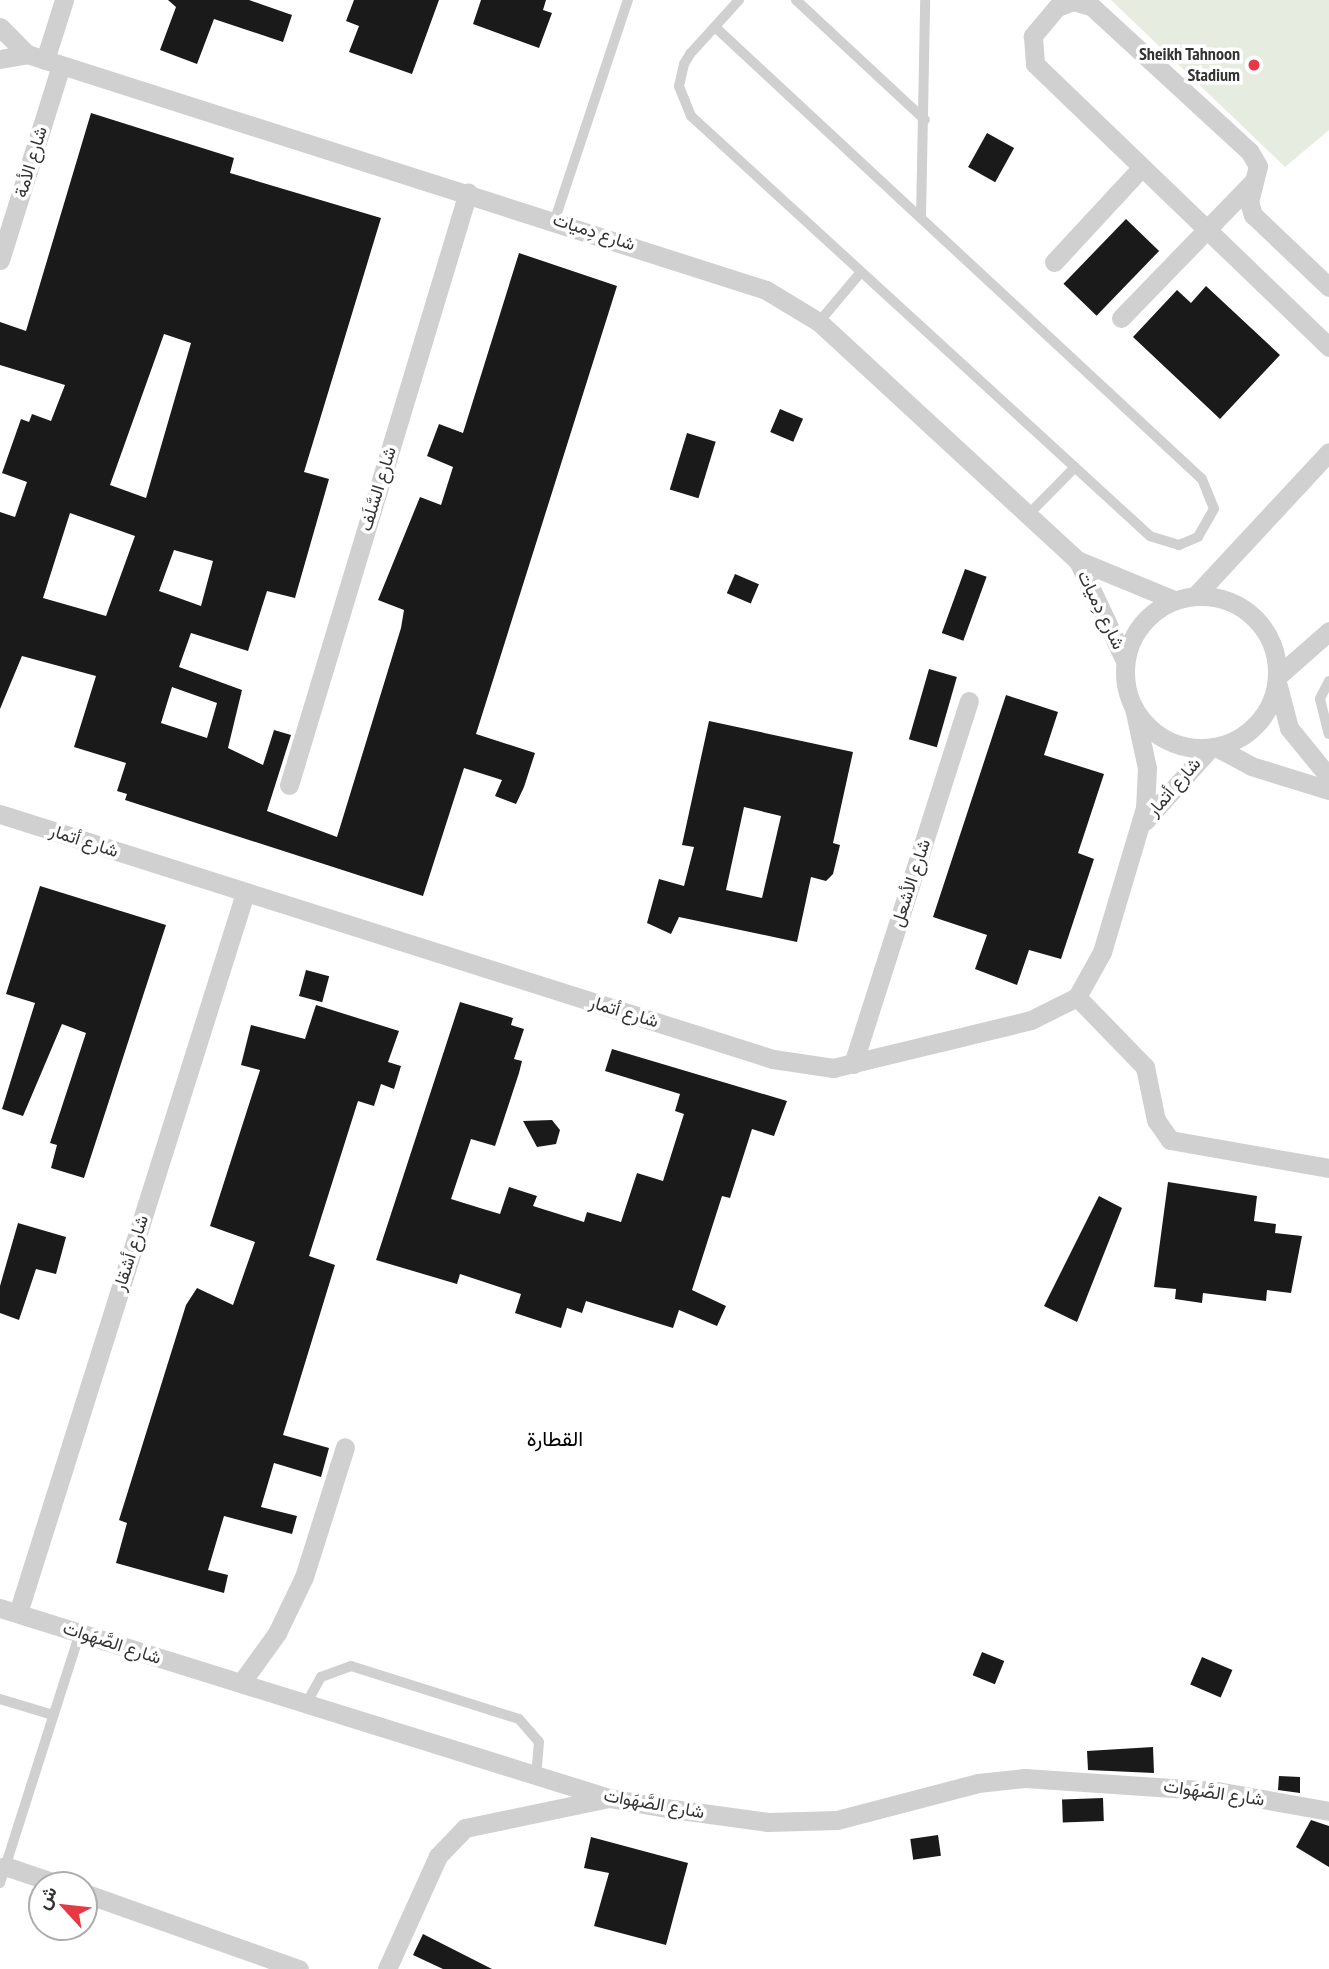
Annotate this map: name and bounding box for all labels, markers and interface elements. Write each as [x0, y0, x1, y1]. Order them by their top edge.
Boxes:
place label: Sheikh Tahnoon Stadium [1138, 44, 1240, 86]
marker: Sheikh Tahnoon Stadium [1246, 57, 1262, 73]
street label: شارع الأمة [10, 124, 52, 200]
street label: شارع دِميات [550, 209, 638, 255]
street label: شارع السَّلَف [355, 444, 401, 534]
street label: شارع دِميات [1073, 567, 1129, 653]
street label: شارع أتمار [1143, 753, 1205, 821]
street label: شارع أتمار [47, 820, 121, 862]
street label: شارع الأشعل [887, 836, 935, 930]
street label: شارع أتمار [587, 991, 661, 1033]
street label: شارع أشقار [109, 1212, 153, 1294]
district label: القطارة [527, 1426, 583, 1452]
street label: شارع الصَّهَوات [60, 1617, 164, 1669]
street label: شارع الصَّهَوات [1162, 1775, 1266, 1811]
street label: شارع الصَّهَوات [602, 1785, 706, 1823]
north arrow [28, 1871, 98, 1941]
text: ش [30, 1882, 62, 1913]

